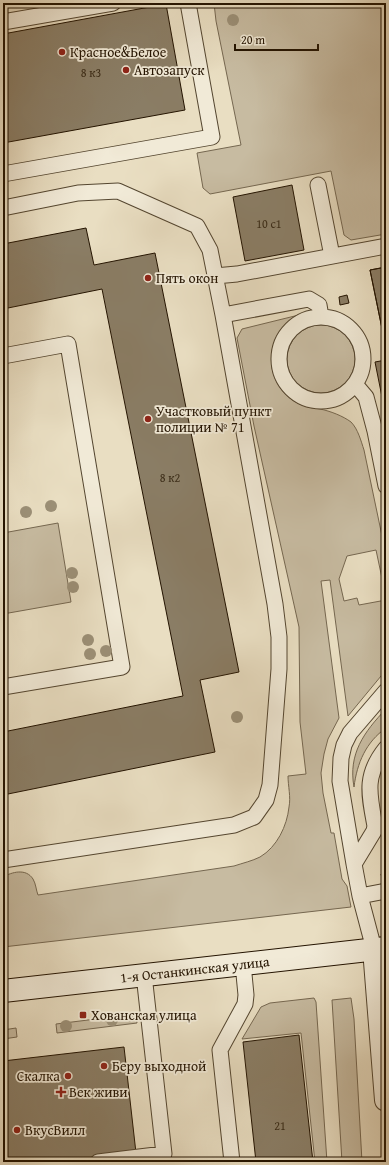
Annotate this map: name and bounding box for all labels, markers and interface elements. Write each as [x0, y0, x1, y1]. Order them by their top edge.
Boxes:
scale bar [235, 26, 318, 52]
text: 20 m [241, 31, 265, 48]
place label: Красное&Белое [70, 42, 167, 62]
marker: Красное&Белое [57, 47, 67, 57]
place label: Автозапуск [134, 60, 205, 80]
house number: 8 к3 [81, 64, 101, 81]
marker: Автозапуск [121, 65, 131, 75]
house number: 10 с1 [256, 215, 282, 232]
place label: Пять окон [156, 268, 218, 288]
marker: Пять окон [143, 273, 153, 283]
place label: Участковый пункт полиции № 71 [156, 401, 272, 437]
marker: Участковый пункт полиции № 71 [143, 414, 153, 424]
house number: 8 к2 [160, 469, 180, 486]
street label: 1-я Останкинская улица [119, 951, 271, 988]
place label: Хованская улица [91, 1005, 197, 1025]
marker: Хованская улица [78, 1010, 88, 1020]
place label: Беру выходной [112, 1056, 206, 1076]
marker: Беру выходной [99, 1061, 109, 1071]
place label: Скалка [17, 1066, 60, 1086]
marker: Скалка [63, 1071, 73, 1081]
place label: Век живи [69, 1082, 128, 1102]
marker: Век живи [56, 1087, 66, 1097]
house number: 21 [274, 1117, 286, 1134]
place label: ВкусВилл [25, 1120, 86, 1140]
marker: ВкусВилл [12, 1125, 22, 1135]

